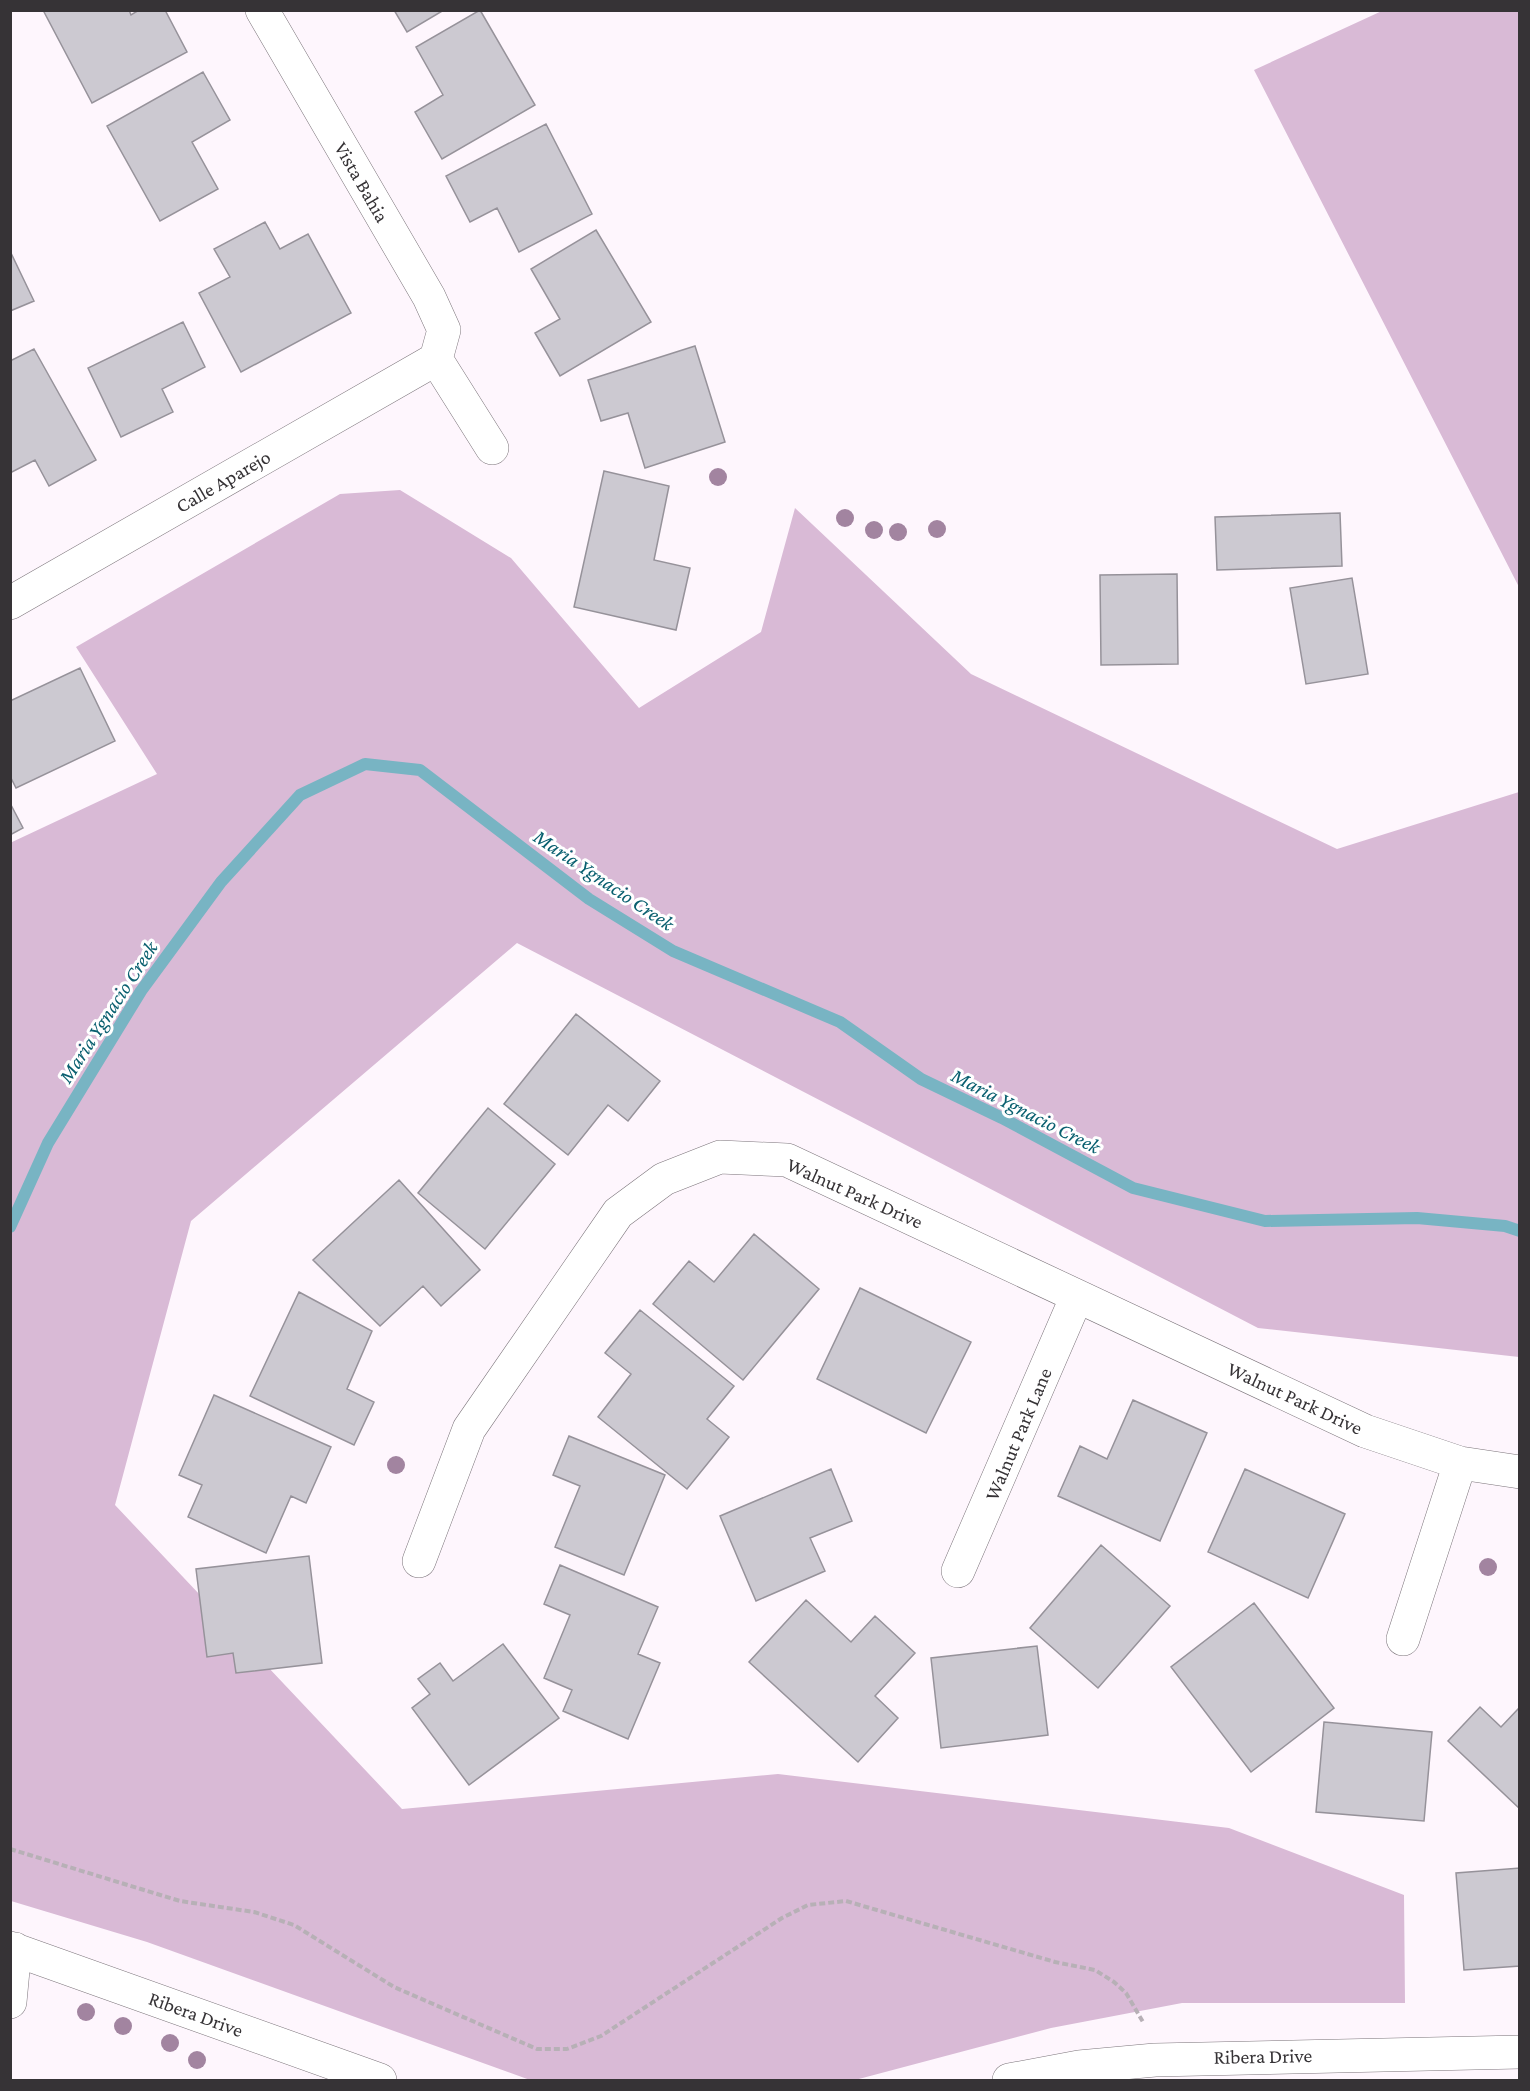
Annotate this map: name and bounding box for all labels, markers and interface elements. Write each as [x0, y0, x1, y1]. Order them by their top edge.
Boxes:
street label: Vista Bahia [330, 138, 394, 226]
street label: Calle Aparejo [172, 445, 275, 518]
water label: Maria Ygnacio Creek [528, 824, 679, 936]
water label: Maria Ygnacio Creek [53, 936, 163, 1088]
water label: Maria Ygnacio Creek [947, 1063, 1105, 1159]
street label: Walnut Park Drive [784, 1153, 927, 1233]
street label: Walnut Park Drive [1224, 1357, 1366, 1439]
street label: Walnut Park Lane [980, 1364, 1056, 1504]
street label: Ribera Drive [146, 1987, 246, 2041]
street label: Ribera Drive [1214, 2044, 1313, 2068]

